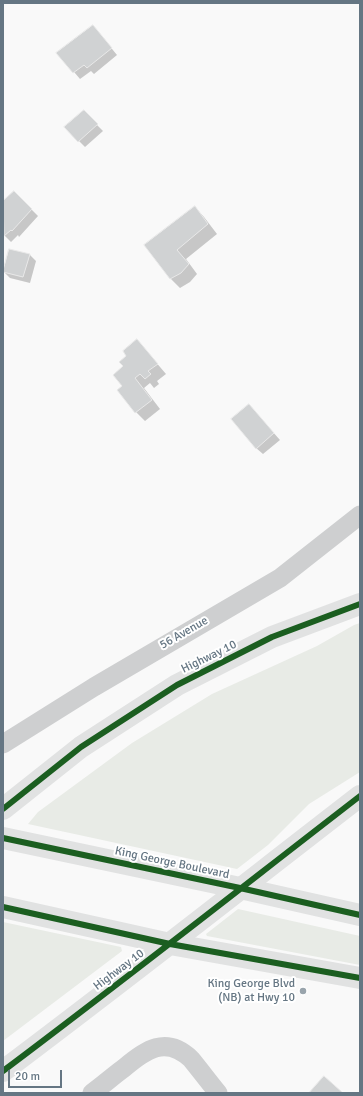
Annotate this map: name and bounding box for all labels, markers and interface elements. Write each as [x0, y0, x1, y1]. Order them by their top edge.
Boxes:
street label: 56 Avenue [157, 613, 211, 653]
street label: Highway 10 [179, 637, 239, 677]
street label: King George Boulevard [113, 844, 231, 882]
street label: Highway 10 [91, 946, 147, 994]
place label: King George Blvd (NB) at Hwy 10 [207, 977, 295, 1005]
marker: King George Blvd (NB) at Hwy 10 [298, 986, 308, 996]
scale bar [10, 1062, 64, 1088]
text: 20 m [15, 1069, 40, 1084]

